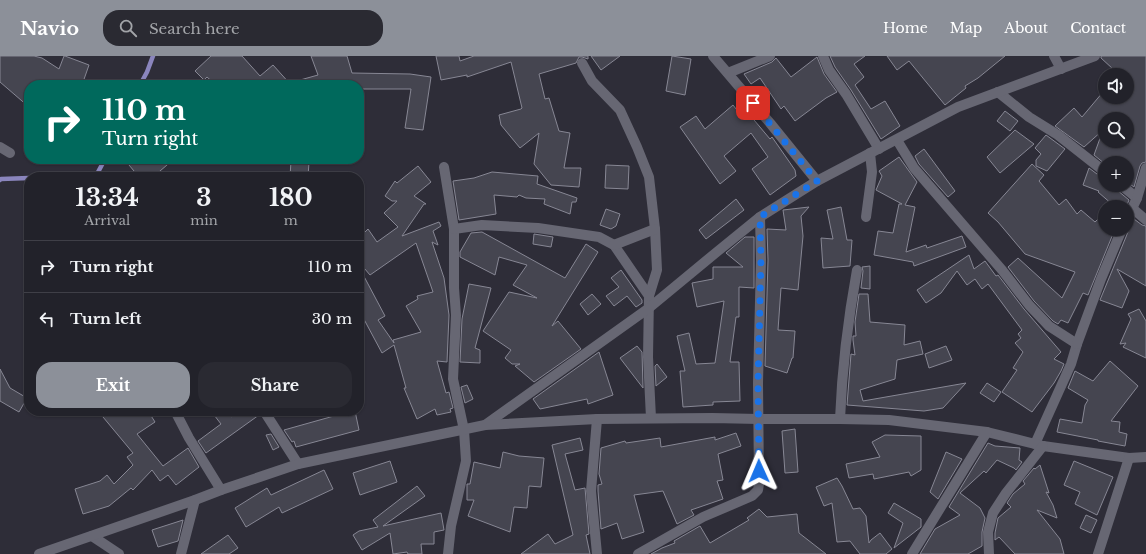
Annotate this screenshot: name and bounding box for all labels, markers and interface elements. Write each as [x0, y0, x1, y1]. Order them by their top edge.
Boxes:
search box [103, 10, 383, 46]
text: Navio [20, 17, 79, 40]
icon: search [117, 17, 139, 39]
text: Search here [149, 19, 240, 38]
text: Home [883, 19, 928, 37]
text: Map [950, 19, 982, 37]
text: About [1004, 19, 1048, 37]
text: Contact [1070, 19, 1126, 37]
map controls [1098, 68, 1134, 236]
button: sound [1098, 68, 1134, 104]
pin [736, 86, 770, 120]
icon: arrive [742, 92, 764, 114]
text: 110 m [102, 93, 186, 128]
icon: right [36, 96, 88, 148]
button: search [1098, 112, 1134, 148]
text: Turn right [102, 128, 198, 150]
button: + [1098, 156, 1134, 192]
text: 13:34 [75, 183, 139, 212]
text: 3 [196, 183, 212, 212]
text: 180 [269, 183, 313, 212]
button: − [1098, 200, 1134, 236]
text: Arrival [84, 212, 130, 229]
text: min [190, 212, 218, 229]
text: m [284, 212, 298, 229]
icon: right [36, 256, 58, 278]
text: Turn right [70, 257, 153, 276]
text: 110 m [308, 257, 352, 276]
icon: left [36, 308, 58, 330]
text: Turn left [70, 309, 141, 328]
text: 30 m [312, 309, 352, 328]
button: Exit [36, 362, 190, 408]
button: Share [198, 362, 352, 408]
position arrow [738, 450, 780, 492]

